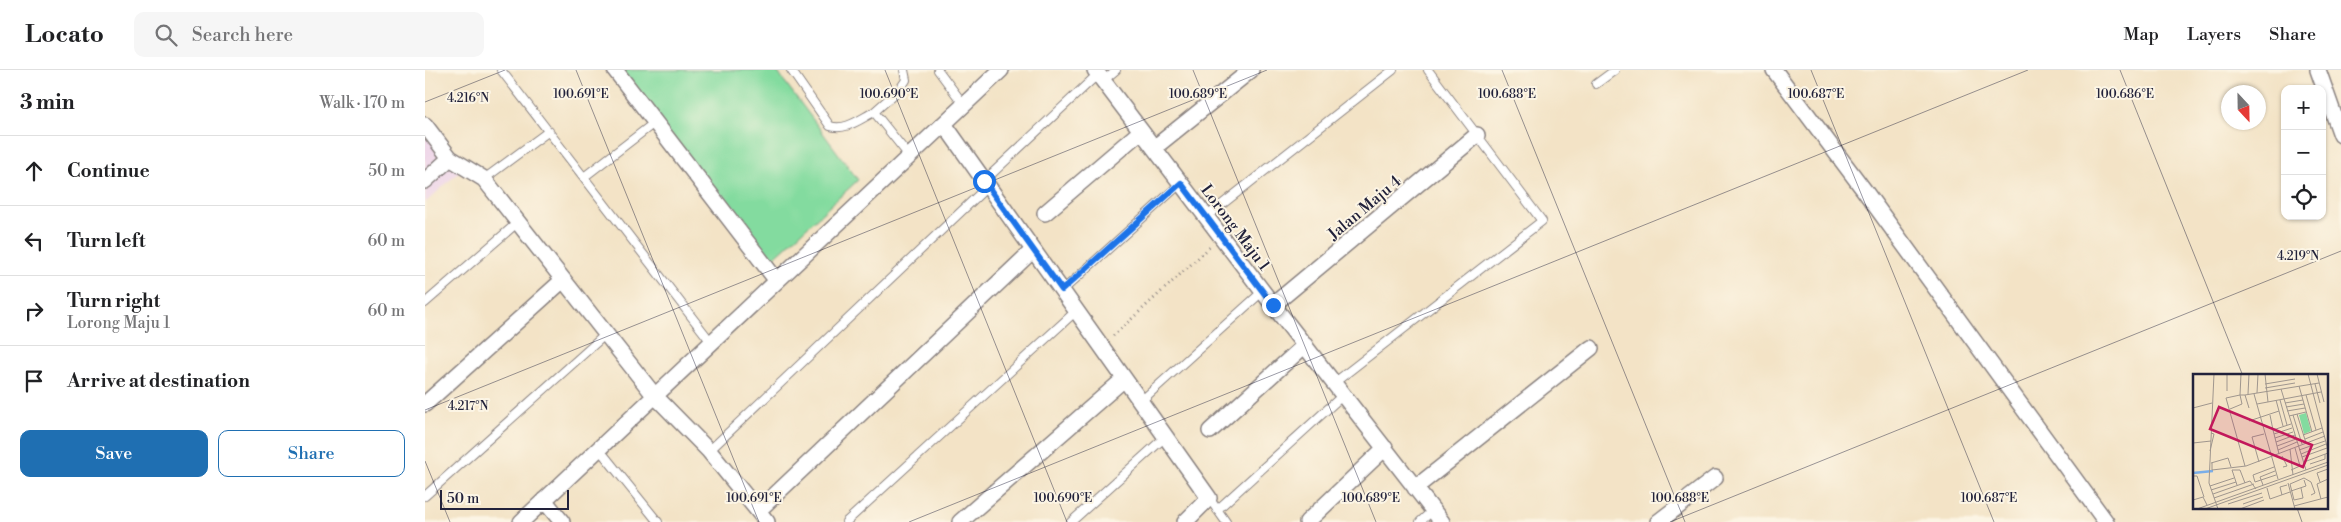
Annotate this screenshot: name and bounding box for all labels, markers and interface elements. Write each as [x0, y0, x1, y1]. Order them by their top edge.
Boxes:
search box [134, 12, 484, 57]
text: Locato [25, 20, 104, 50]
icon: search [152, 21, 180, 49]
text: Search here [192, 23, 293, 47]
text: Map [2124, 23, 2159, 46]
text: Layers [2187, 23, 2241, 46]
text: Share [2269, 23, 2316, 46]
north arrow [2221, 85, 2266, 130]
map controls [2281, 85, 2326, 220]
button: + [2281, 85, 2326, 130]
text: 100.691°E [553, 87, 609, 102]
text: 100.690°E [860, 87, 918, 102]
text: 100.689°E [1169, 87, 1227, 102]
text: 100.688°E [1478, 87, 1536, 102]
text: 100.687°E [1788, 87, 1844, 102]
text: 100.686°E [2096, 87, 2154, 102]
text: 3 min [20, 90, 75, 116]
text: 4.216°N [447, 91, 489, 106]
text: Walk · 170 m [319, 93, 405, 113]
button: − [2281, 130, 2326, 175]
icon: ahead [20, 157, 48, 185]
text: Continue [67, 159, 150, 183]
text: 50 m [368, 161, 405, 181]
route start [973, 170, 996, 193]
street label: Jalan Maju 4 [1323, 171, 1406, 245]
button: locate [2281, 175, 2326, 220]
street label: Lorong Maju 1 [1196, 180, 1274, 275]
icon: left [20, 227, 48, 255]
text: Turn left [67, 229, 146, 253]
text: 60 m [367, 231, 405, 251]
text: 4.219°N [2277, 249, 2319, 264]
text: Turn right [67, 289, 160, 313]
route end [1262, 294, 1285, 317]
icon: right [20, 297, 48, 325]
text: 60 m [367, 301, 405, 321]
text: Lorong Maju 1 [67, 313, 170, 333]
icon: arrive [20, 367, 48, 395]
text: Arrive at destination [67, 369, 250, 393]
inset map [2193, 374, 2329, 510]
text: 4.217°N [448, 399, 488, 414]
button: Save [20, 430, 208, 477]
button: Share [218, 430, 405, 477]
scale bar [440, 487, 569, 510]
text: 50 m [447, 490, 479, 508]
text: 100.691°E [726, 491, 782, 506]
text: 100.690°E [1034, 491, 1092, 506]
text: 100.689°E [1342, 491, 1400, 506]
text: 100.688°E [1651, 491, 1709, 506]
text: 100.687°E [1961, 491, 2017, 506]

